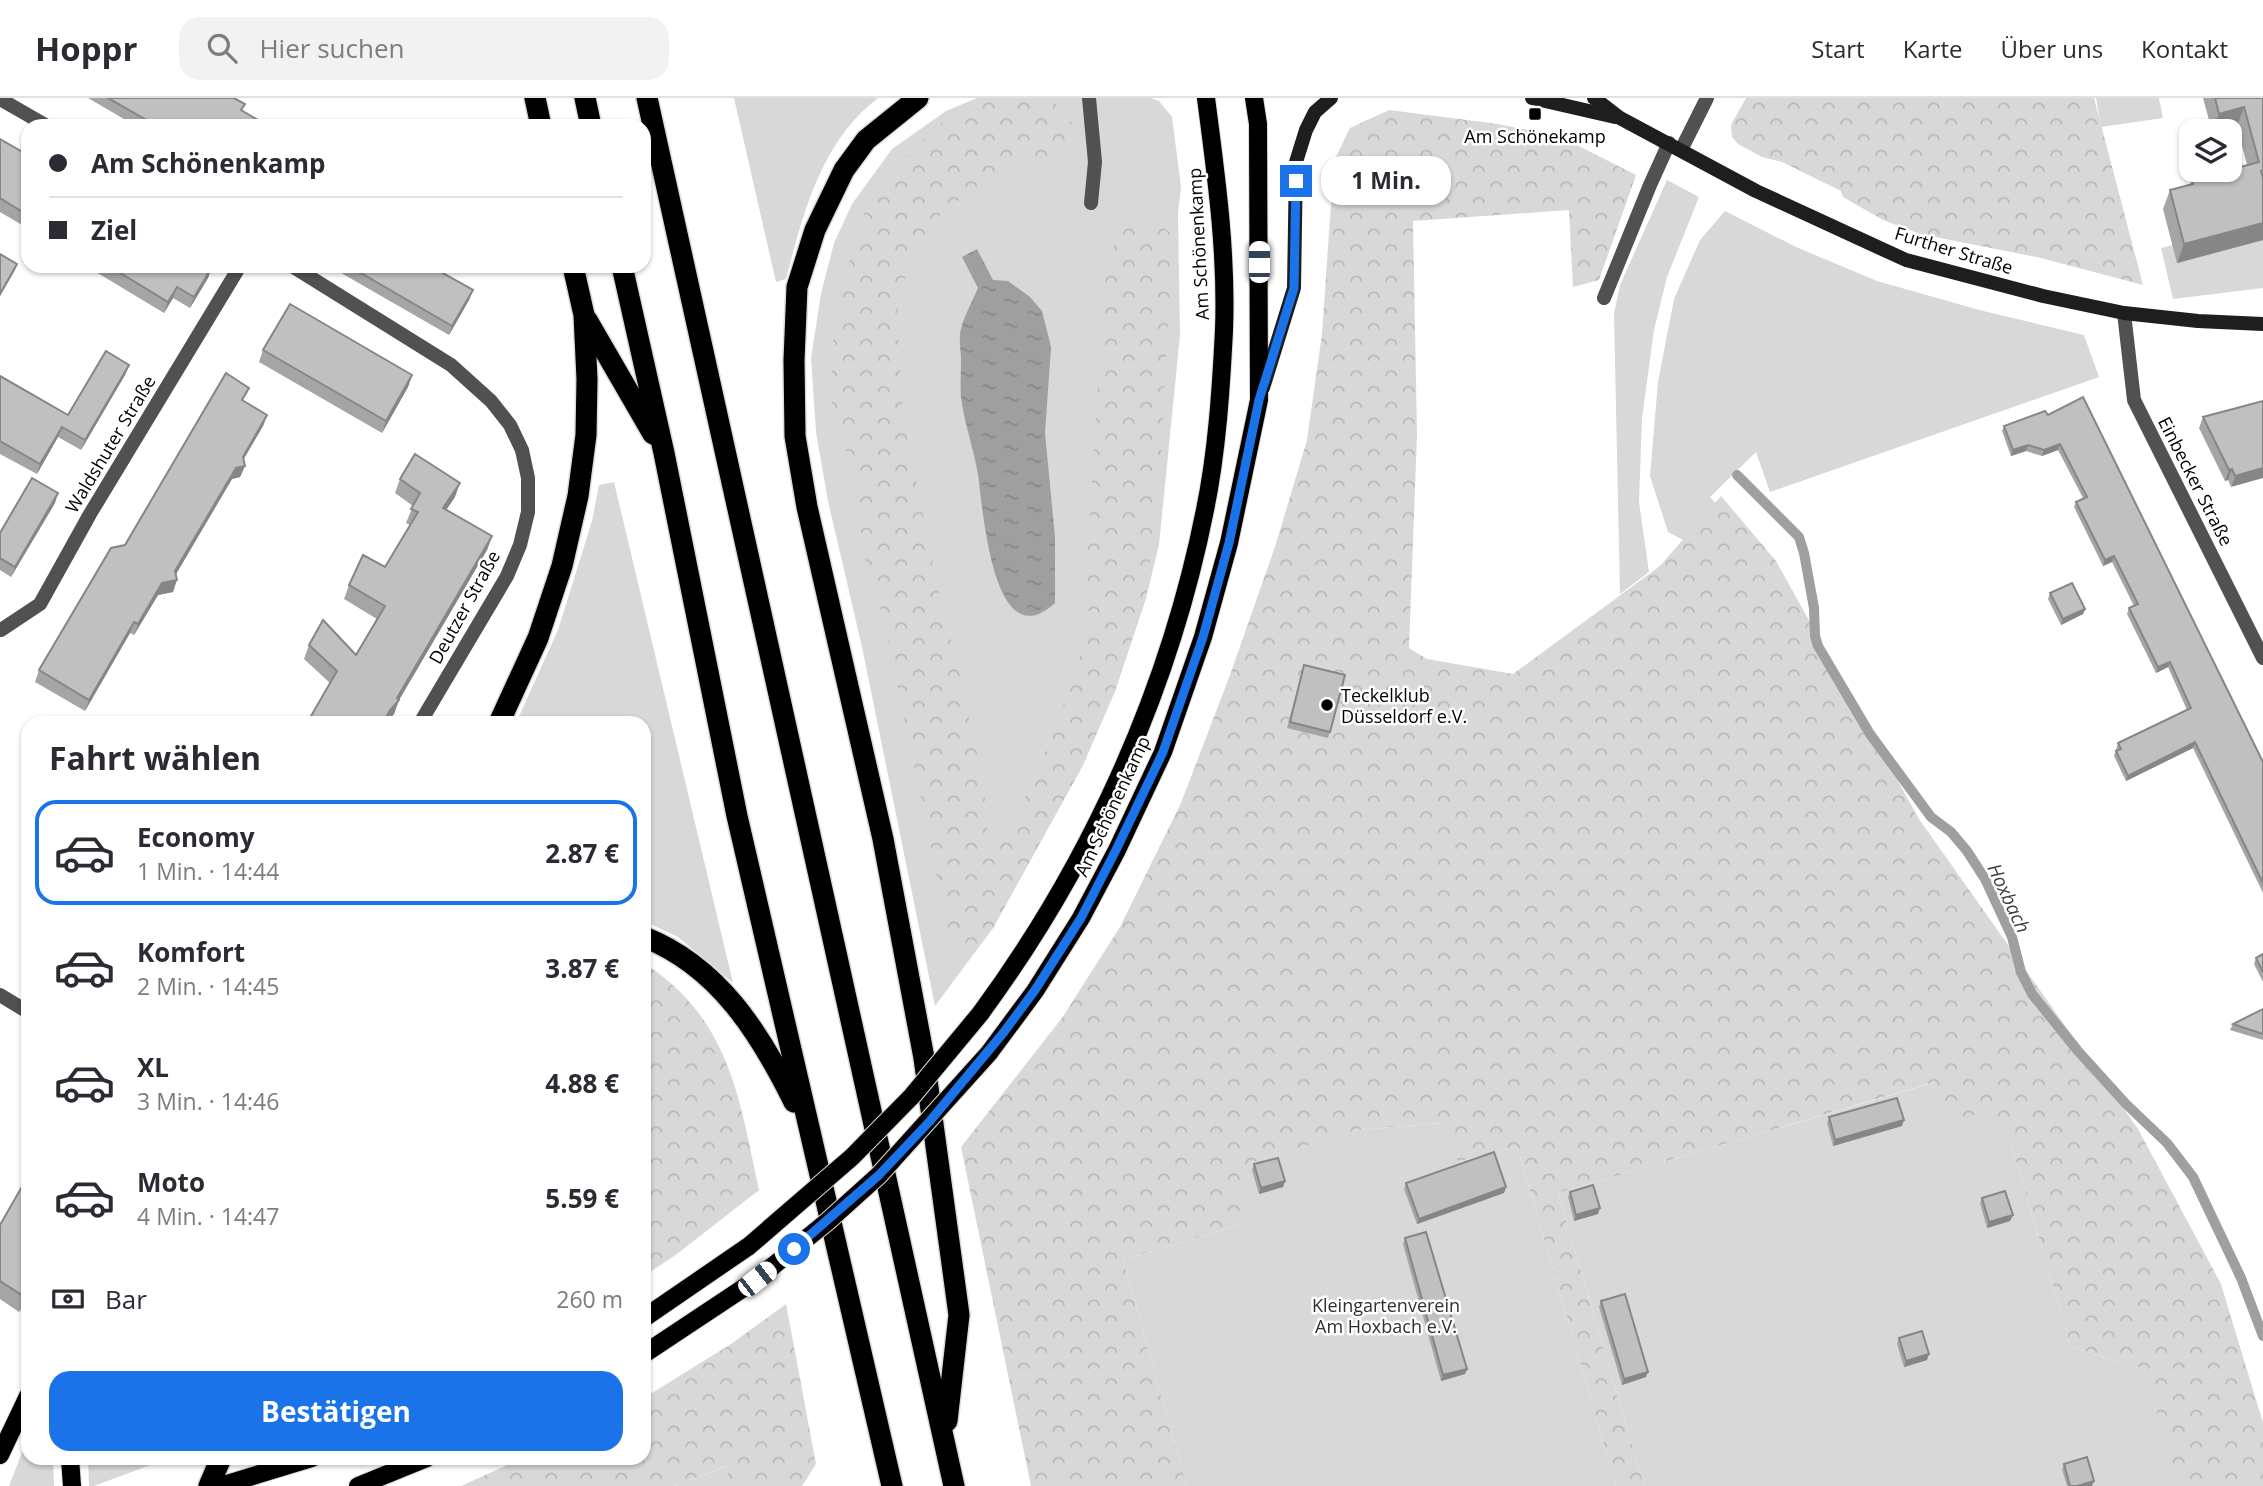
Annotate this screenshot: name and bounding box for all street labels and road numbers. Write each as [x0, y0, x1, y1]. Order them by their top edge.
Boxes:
street label: Am Schönenkamp [1182, 167, 1214, 321]
street label: Further Straße [1892, 221, 2016, 279]
street label: Waldshuter Straße [59, 371, 161, 517]
street label: Einbecker Straße [2153, 412, 2239, 550]
street label: Deutzer Straße [423, 546, 505, 668]
street label: Am Schönenkamp [1069, 732, 1155, 880]

